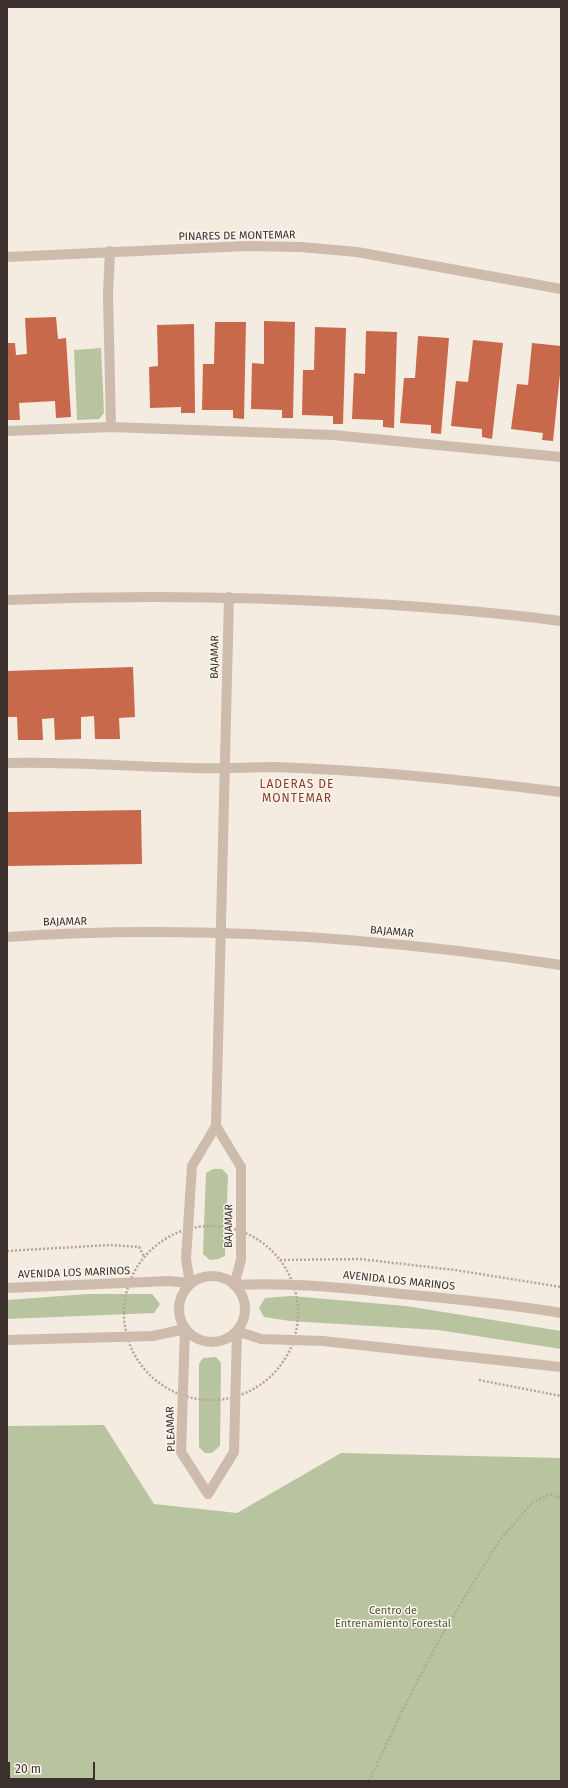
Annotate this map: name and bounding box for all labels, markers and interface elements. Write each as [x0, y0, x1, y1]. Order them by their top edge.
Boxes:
street label: PINARES DE MONTEMAR [178, 228, 296, 244]
street label: BAJAMAR [208, 635, 222, 679]
district label: LADERAS DE MONTEMAR [259, 778, 335, 806]
street label: BAJAMAR [43, 915, 87, 929]
street label: BAJAMAR [369, 924, 415, 940]
street label: BAJAMAR [222, 1204, 236, 1248]
street label: AVENIDA LOS MARINOS [18, 1264, 130, 1282]
street label: AVENIDA LOS MARINOS [342, 1269, 456, 1293]
street label: PLEAMAR [164, 1406, 178, 1452]
park label: Centro de Entrenamiento Forestal [335, 1604, 451, 1630]
scale bar [10, 1754, 97, 1780]
text: 20 m [15, 1762, 41, 1776]

